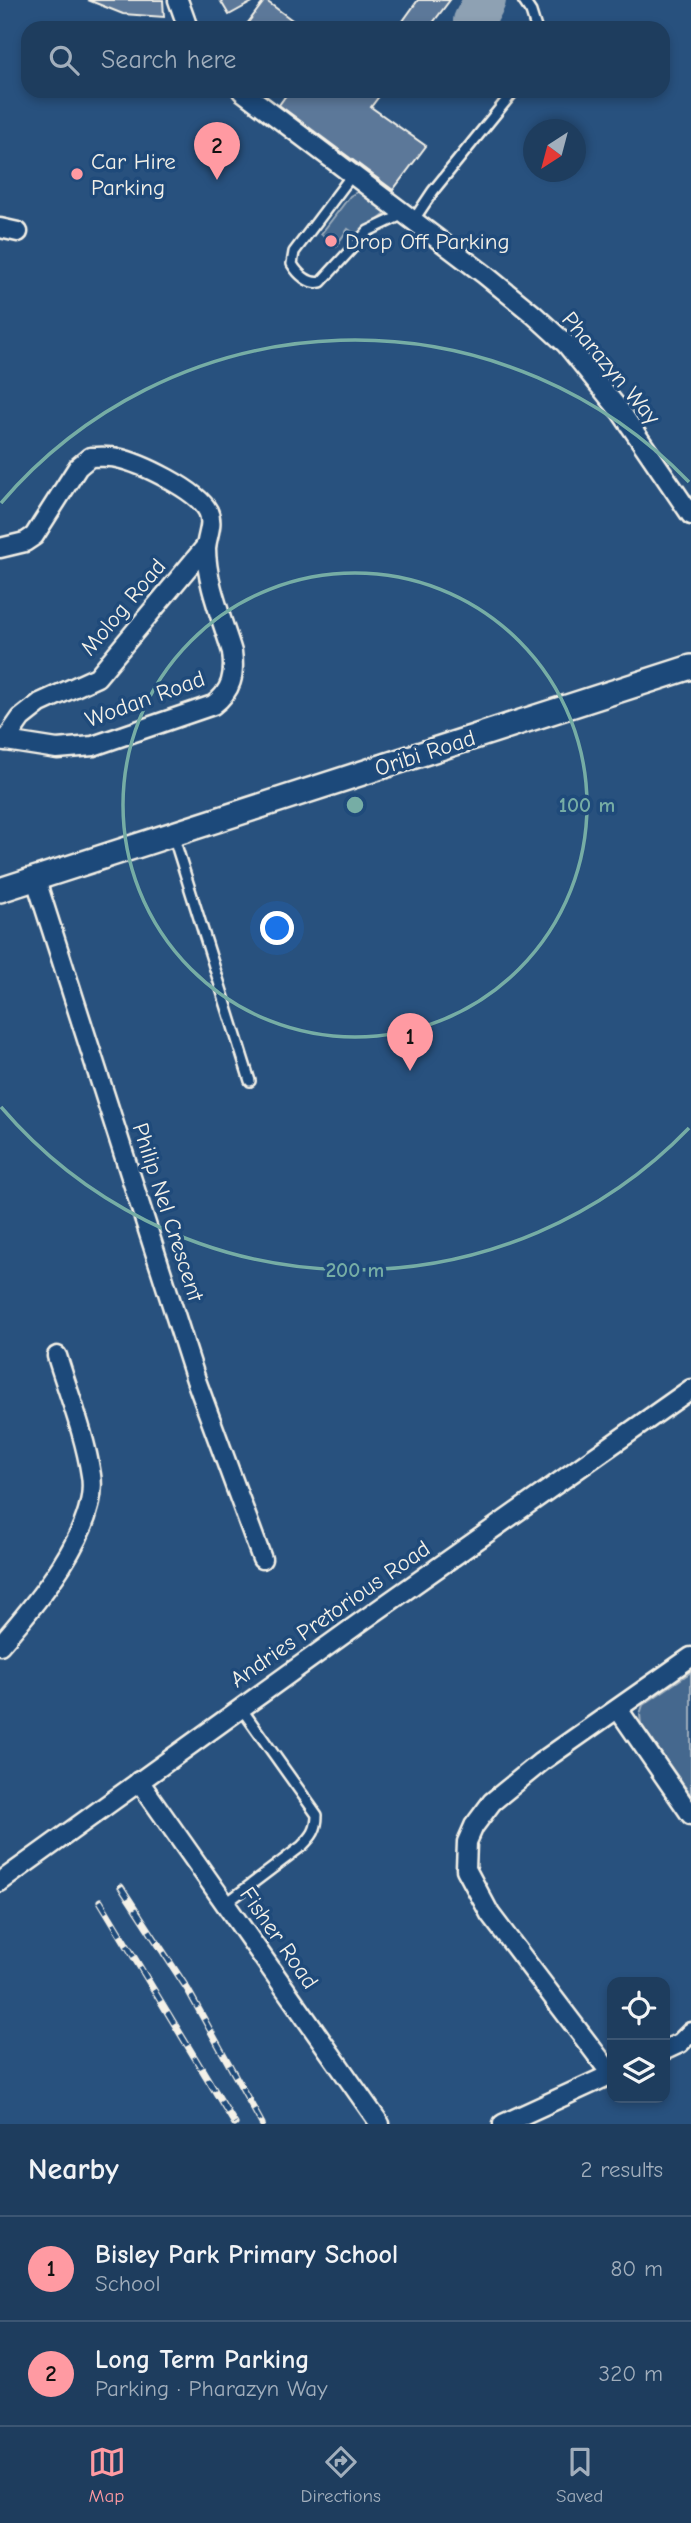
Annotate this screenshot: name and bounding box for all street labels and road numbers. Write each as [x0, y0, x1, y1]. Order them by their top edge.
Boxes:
street label: Pharazyn Way [556, 306, 666, 430]
street label: Molog Road [75, 553, 171, 661]
street label: Wodan Road [82, 665, 208, 733]
street label: Oribi Road [371, 724, 479, 782]
street label: Philip Nel Crescent [126, 1120, 210, 1306]
street label: Andries Pretorious Road [225, 1535, 435, 1693]
street label: Fisher Road [234, 1882, 324, 1994]

